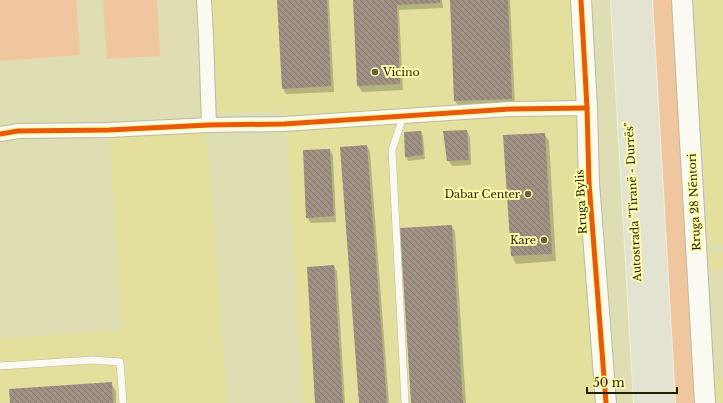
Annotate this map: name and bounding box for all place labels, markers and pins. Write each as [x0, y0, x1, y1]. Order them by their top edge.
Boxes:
place label: Vicino [382, 65, 420, 79]
marker: Vicino [370, 67, 380, 77]
place label: Dabar Center [444, 187, 521, 201]
marker: Dabar Center [523, 189, 533, 199]
place label: Kare [510, 233, 536, 247]
marker: Kare [539, 235, 549, 245]

